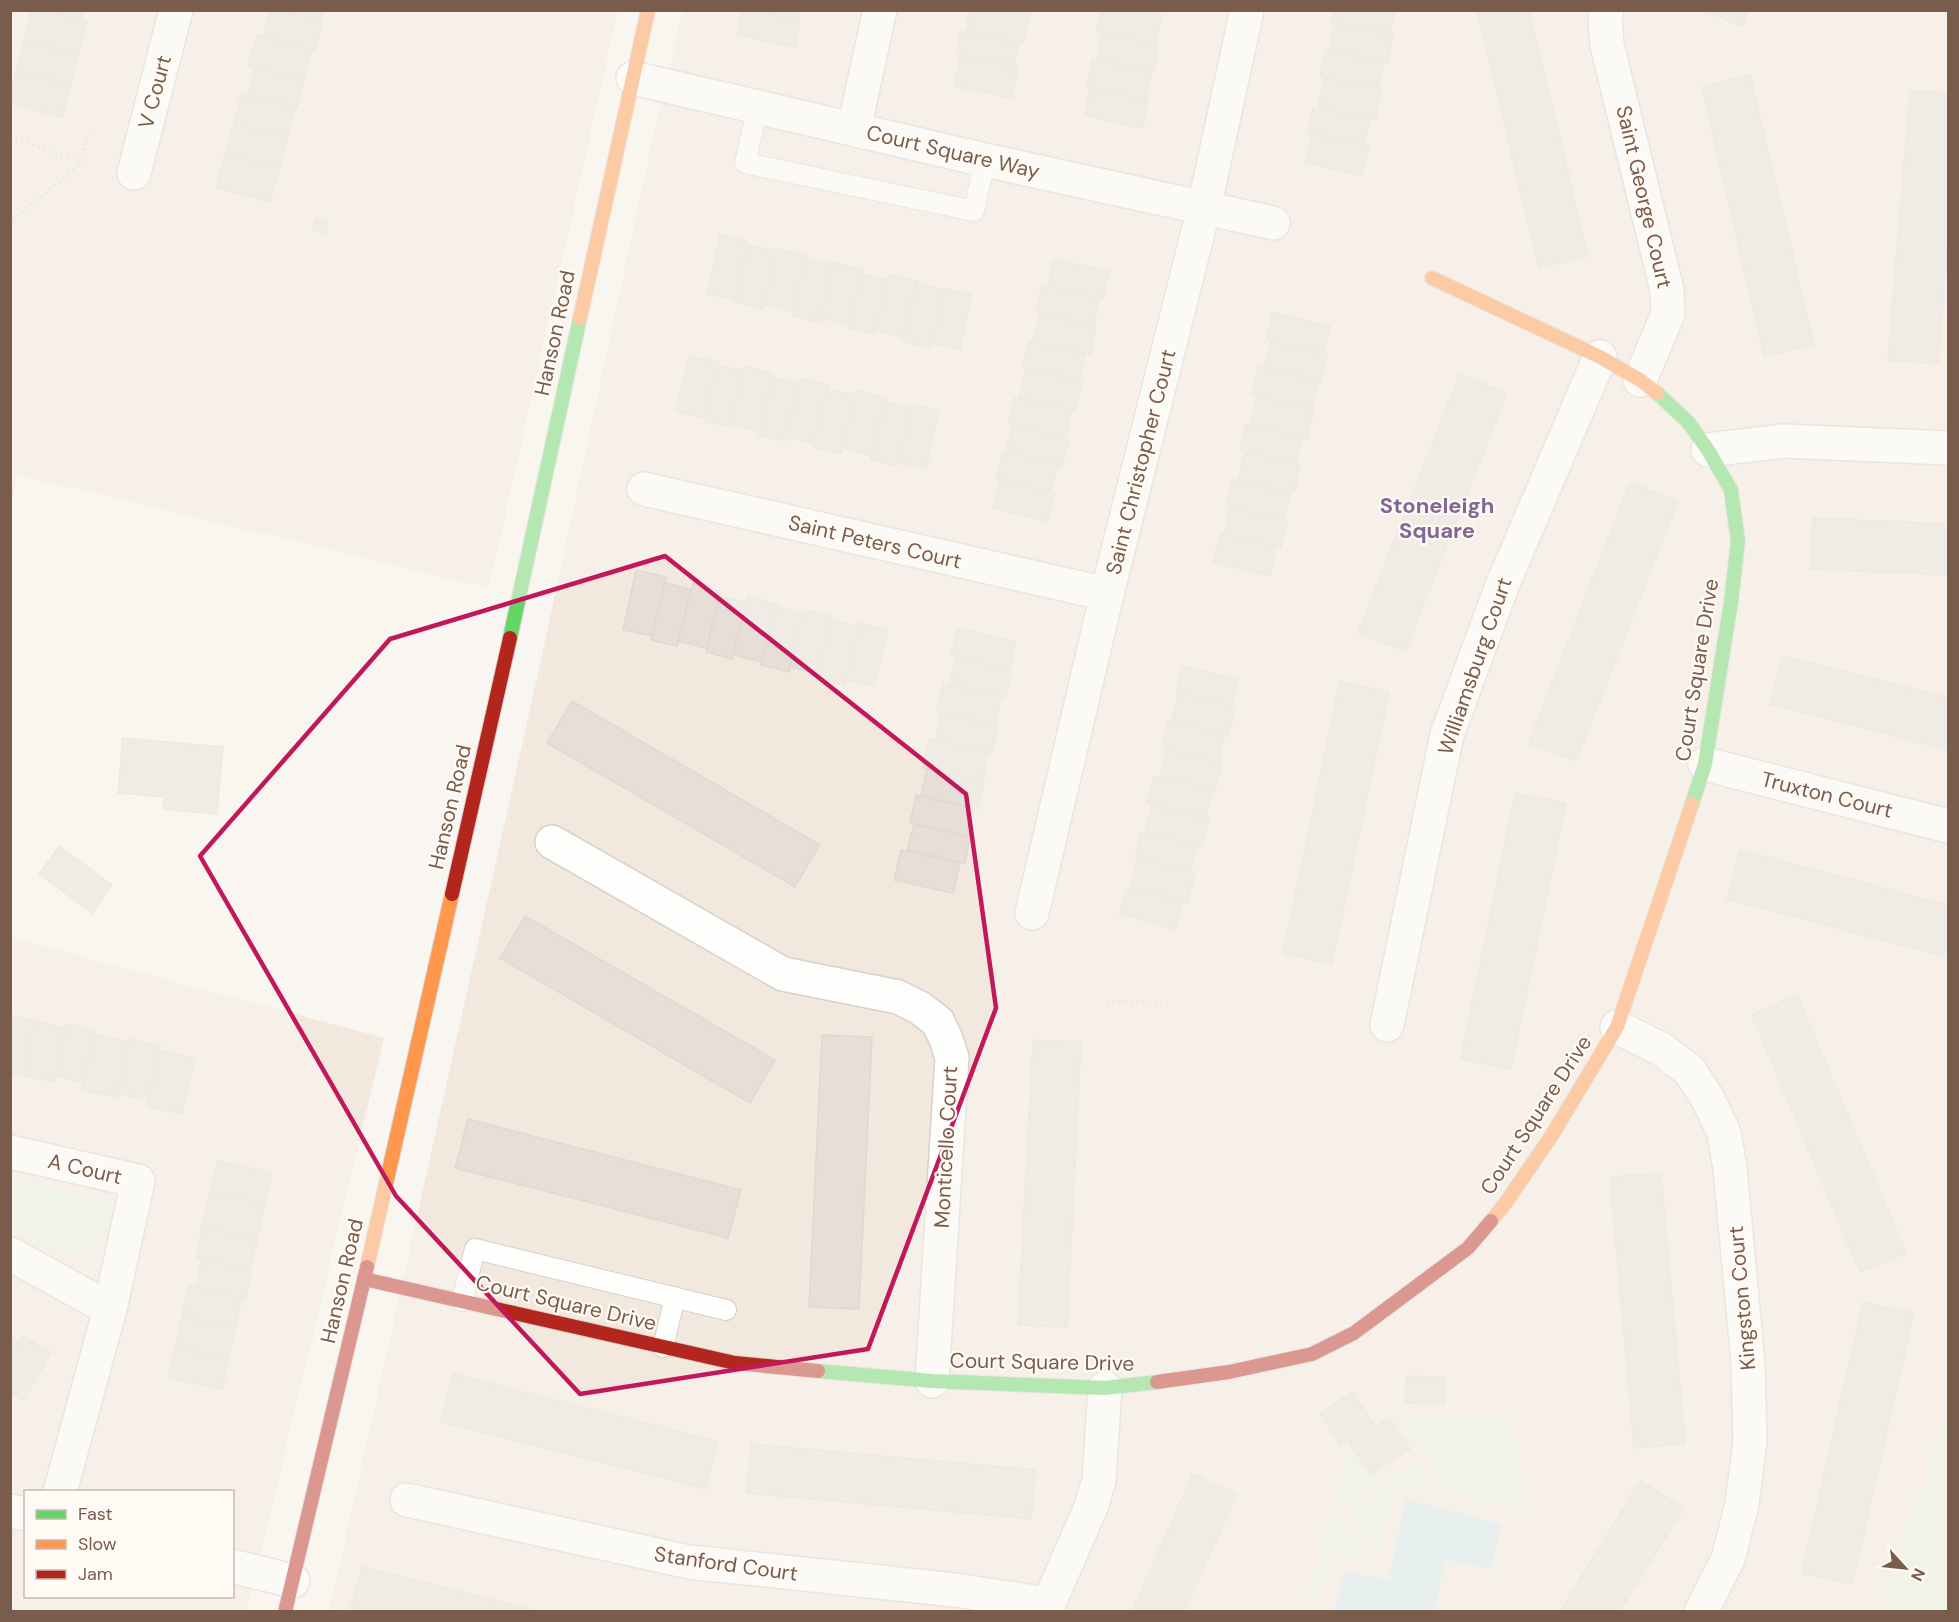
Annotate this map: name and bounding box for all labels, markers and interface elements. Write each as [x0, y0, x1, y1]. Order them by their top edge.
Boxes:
street label: V Court [132, 52, 178, 132]
street label: Saint George Court [1609, 103, 1679, 291]
street label: Court Square Way [864, 118, 1043, 186]
street label: Hanson Road [528, 268, 582, 398]
street label: Saint Christopher Court [1099, 347, 1183, 577]
district label: Stoneleigh Square [1380, 491, 1494, 545]
street label: Saint Peters Court [786, 508, 964, 576]
street label: Williamsburg Court [1431, 574, 1519, 758]
street label: Court Square Drive [1669, 577, 1725, 763]
street label: Hanson Road [422, 742, 478, 872]
street label: Truxton Court [1758, 765, 1896, 825]
street label: Court Square Drive [1474, 1030, 1598, 1200]
street label: Monticello Court [928, 1065, 964, 1229]
street label: A Court [45, 1147, 125, 1191]
street label: Hanson Road [314, 1216, 370, 1346]
street label: Kingston Court [1722, 1225, 1762, 1371]
street label: Court Square Drive [473, 1269, 659, 1337]
street label: Court Square Drive [949, 1346, 1135, 1378]
legend [24, 1490, 234, 1598]
text: Fast [78, 1502, 113, 1526]
text: Slow [78, 1532, 117, 1556]
north arrow [1875, 1538, 1935, 1598]
street label: Stanford Court [652, 1540, 800, 1588]
text: Jam [78, 1562, 113, 1586]
text: N [1906, 1565, 1930, 1585]

